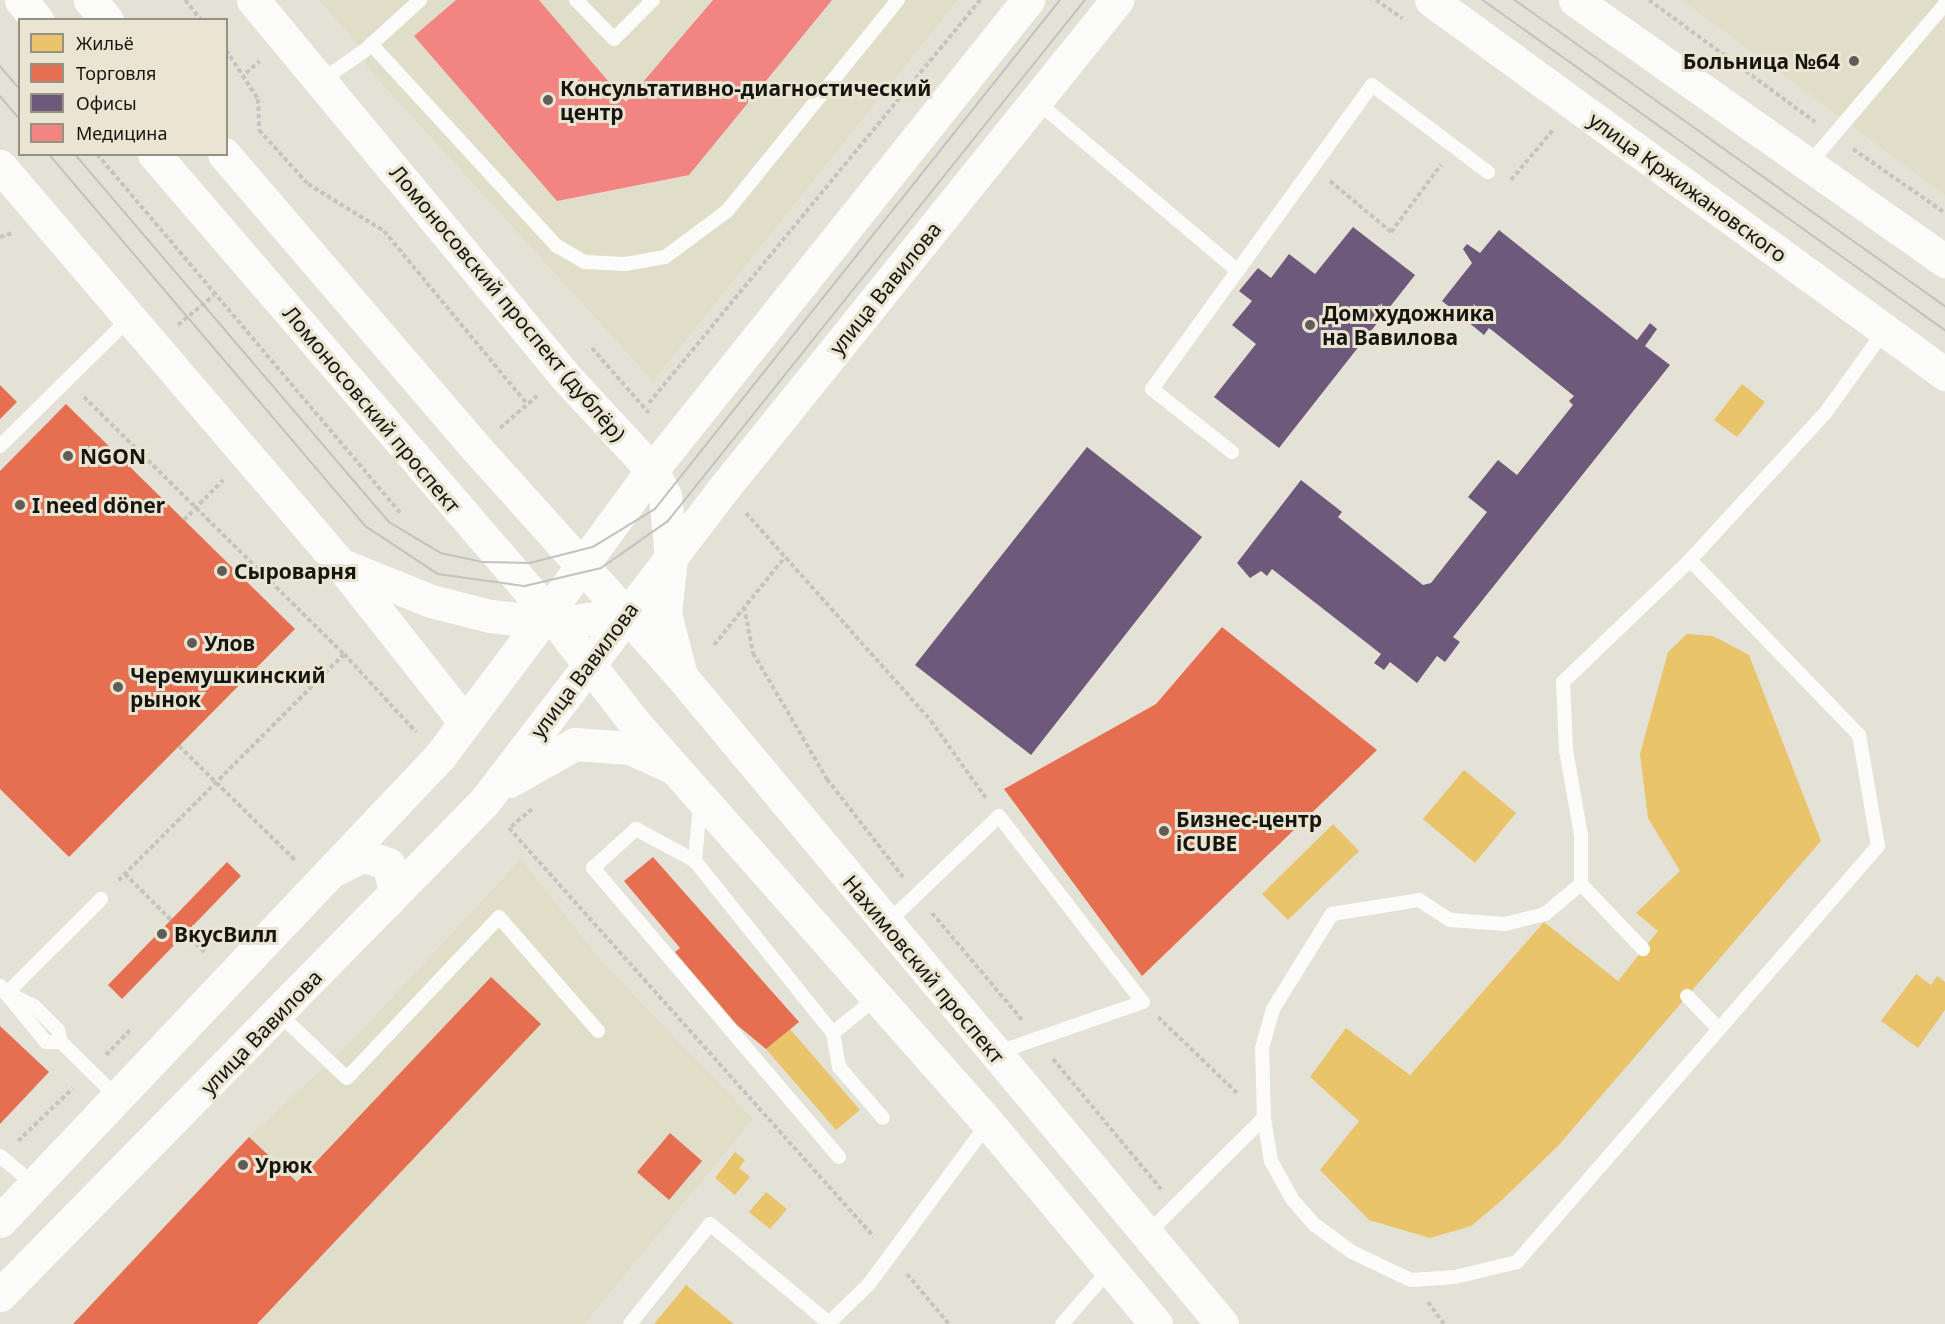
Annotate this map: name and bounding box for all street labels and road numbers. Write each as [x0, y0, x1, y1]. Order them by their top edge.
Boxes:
street label: улица Кржижановского [1584, 107, 1792, 267]
street label: Ломоносовский проспект (дублёр) [385, 160, 631, 446]
street label: улица Вавилова [824, 217, 946, 359]
street label: Ломоносовский проспект [278, 300, 466, 518]
street label: улица Вавилова [525, 597, 643, 743]
street label: Нахимовский проспект [838, 870, 1010, 1068]
street label: улица Вавилова [195, 964, 327, 1100]

